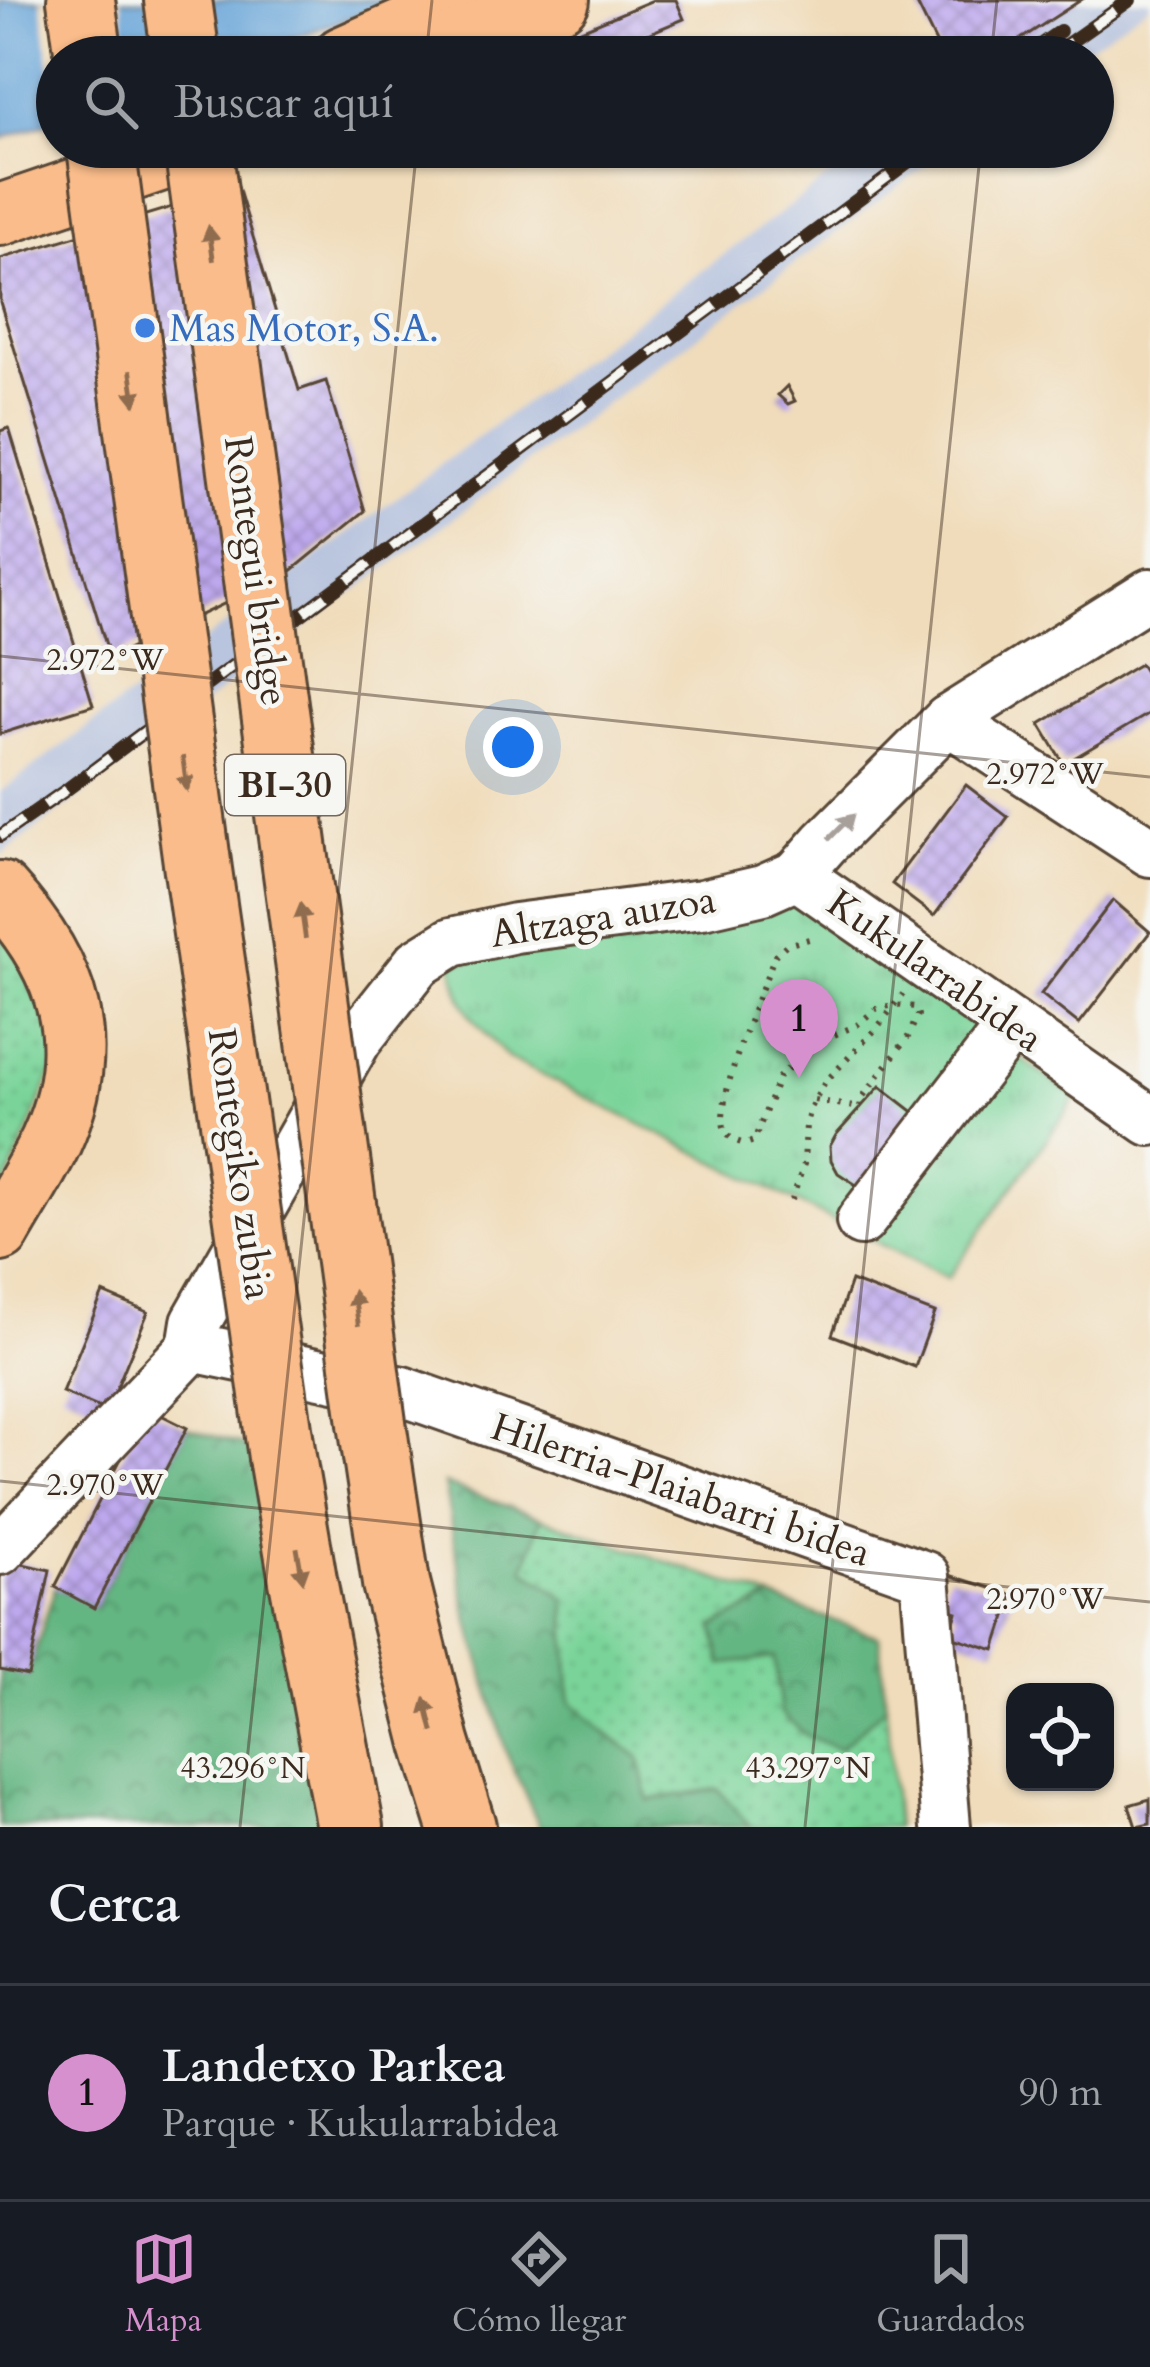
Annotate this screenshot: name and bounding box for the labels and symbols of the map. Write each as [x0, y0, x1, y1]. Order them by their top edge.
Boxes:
one-way arrow [201, 224, 220, 262]
place label: Mas Motor, S.A. [169, 302, 439, 355]
marker: Mas Motor, S.A. [132, 315, 158, 341]
one-way arrow [124, 370, 143, 407]
street label: Rontegui bridge [211, 433, 301, 709]
text: 2.972°W [46, 640, 165, 681]
your location [483, 717, 543, 777]
text: 2.972°W [986, 754, 1105, 795]
road number: BI-30 [225, 755, 345, 815]
one-way arrow [176, 756, 195, 794]
one-way arrow [826, 813, 855, 841]
street label: Altzaga auzoa [487, 873, 719, 961]
street label: Kukularrabidea [817, 877, 1054, 1065]
one-way arrow [294, 902, 313, 939]
pin: 1 [760, 979, 838, 1078]
street label: Rontegiko zubia [195, 1025, 285, 1303]
one-way arrow [346, 1288, 365, 1326]
street label: Hilerria-Plaiabarri bidea [484, 1400, 878, 1580]
text: 2.970°W [46, 1465, 165, 1506]
one-way arrow [291, 1547, 310, 1584]
text: 2.970°W [986, 1579, 1105, 1620]
one-way arrow [419, 1696, 438, 1733]
text: 43.296°N [180, 1748, 306, 1789]
text: 43.297°N [745, 1748, 871, 1789]

